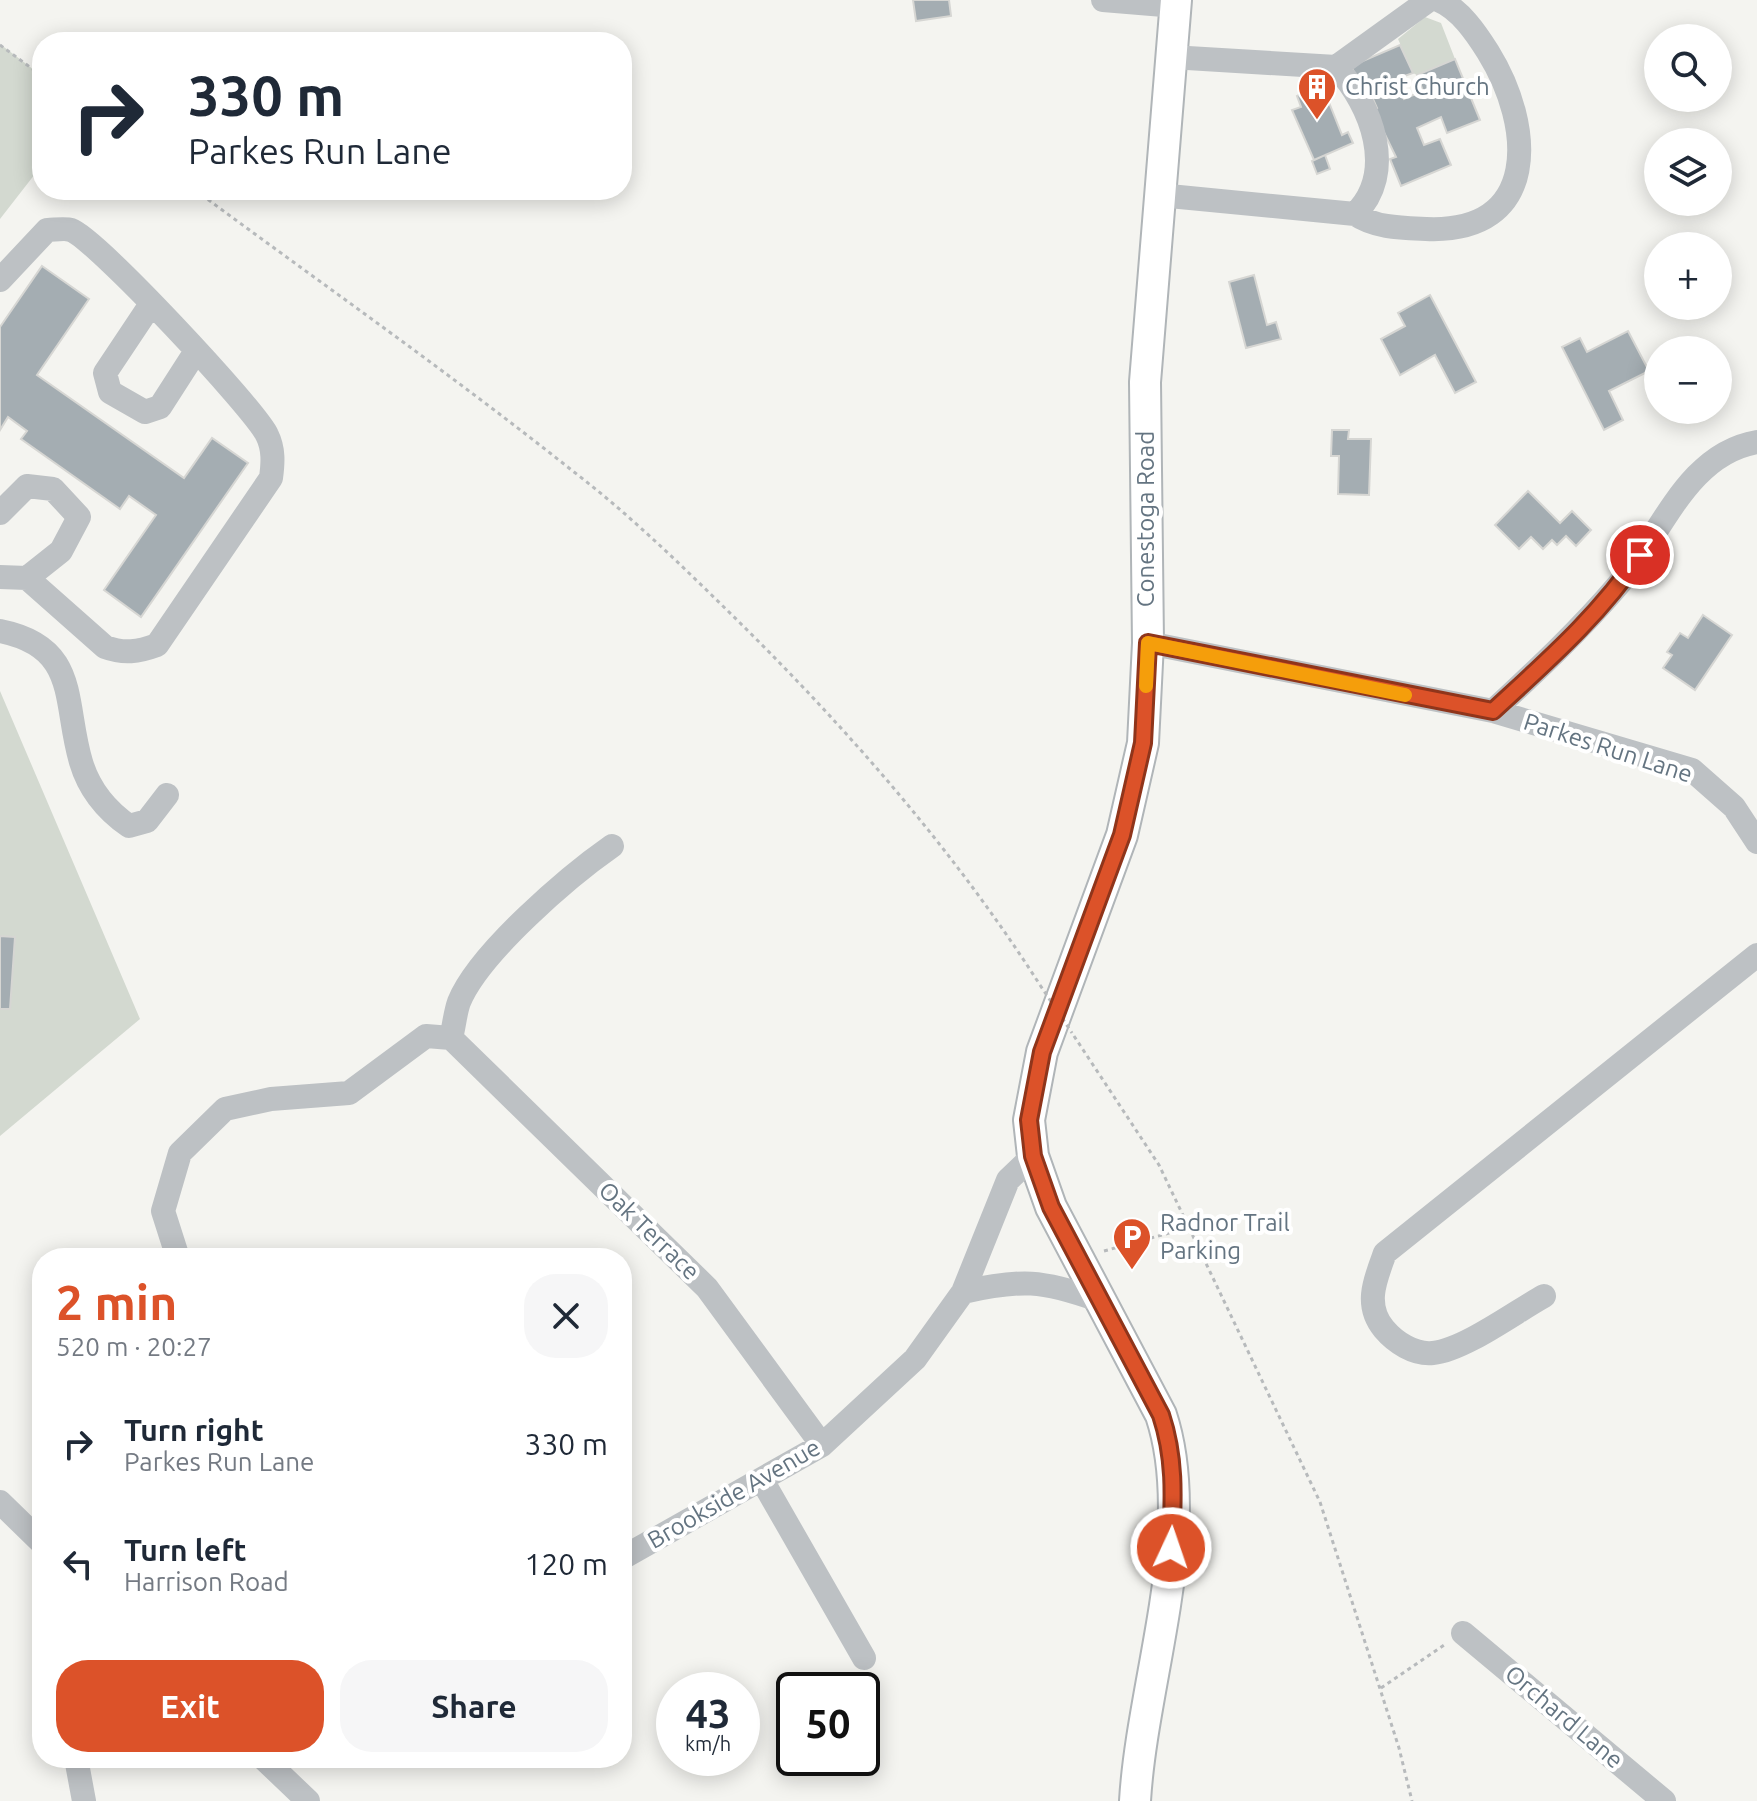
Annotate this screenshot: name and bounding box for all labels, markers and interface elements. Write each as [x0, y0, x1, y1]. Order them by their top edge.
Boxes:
map controls [1644, 24, 1732, 424]
button: search [1644, 24, 1732, 112]
icon: right [56, 64, 160, 168]
text: 330 m [188, 64, 344, 127]
building icon: Christ Church [1296, 66, 1338, 121]
place label: Christ Church [1345, 73, 1490, 100]
button: layers [1644, 128, 1732, 216]
text: Parkes Run Lane [188, 130, 452, 171]
button: + [1644, 232, 1732, 320]
button: − [1644, 336, 1732, 424]
street label: Conestoga Road [1132, 431, 1159, 607]
pin [1606, 521, 1674, 589]
icon: arrive [1618, 533, 1662, 577]
street label: Parkes Run Lane [1520, 708, 1696, 788]
street label: Oak Terrace [594, 1176, 705, 1285]
place label: Radnor Trail Parking [1160, 1209, 1290, 1264]
parking icon: Radnor Trail Parking [1111, 1216, 1153, 1271]
button: close [524, 1274, 608, 1358]
text: 2 min [56, 1275, 177, 1329]
text: 520 m · 20:27 [56, 1332, 212, 1361]
text: Turn right [124, 1413, 264, 1447]
icon: right [56, 1422, 100, 1466]
text: 330 m [524, 1427, 608, 1461]
street label: Brookside Avenue [643, 1433, 825, 1554]
text: Parkes Run Lane [124, 1447, 314, 1476]
position arrow [1129, 1506, 1213, 1590]
text: Turn left [124, 1533, 246, 1567]
icon: left [56, 1542, 100, 1586]
text: 120 m [524, 1547, 608, 1581]
text: Harrison Road [124, 1567, 289, 1596]
button: Exit [56, 1660, 324, 1752]
button: Share [340, 1660, 608, 1752]
street label: Orchard Lane [1500, 1660, 1629, 1774]
speed limit sign: 50 [776, 1672, 880, 1776]
text: 43 [685, 1691, 731, 1736]
text: km/h [685, 1732, 731, 1755]

